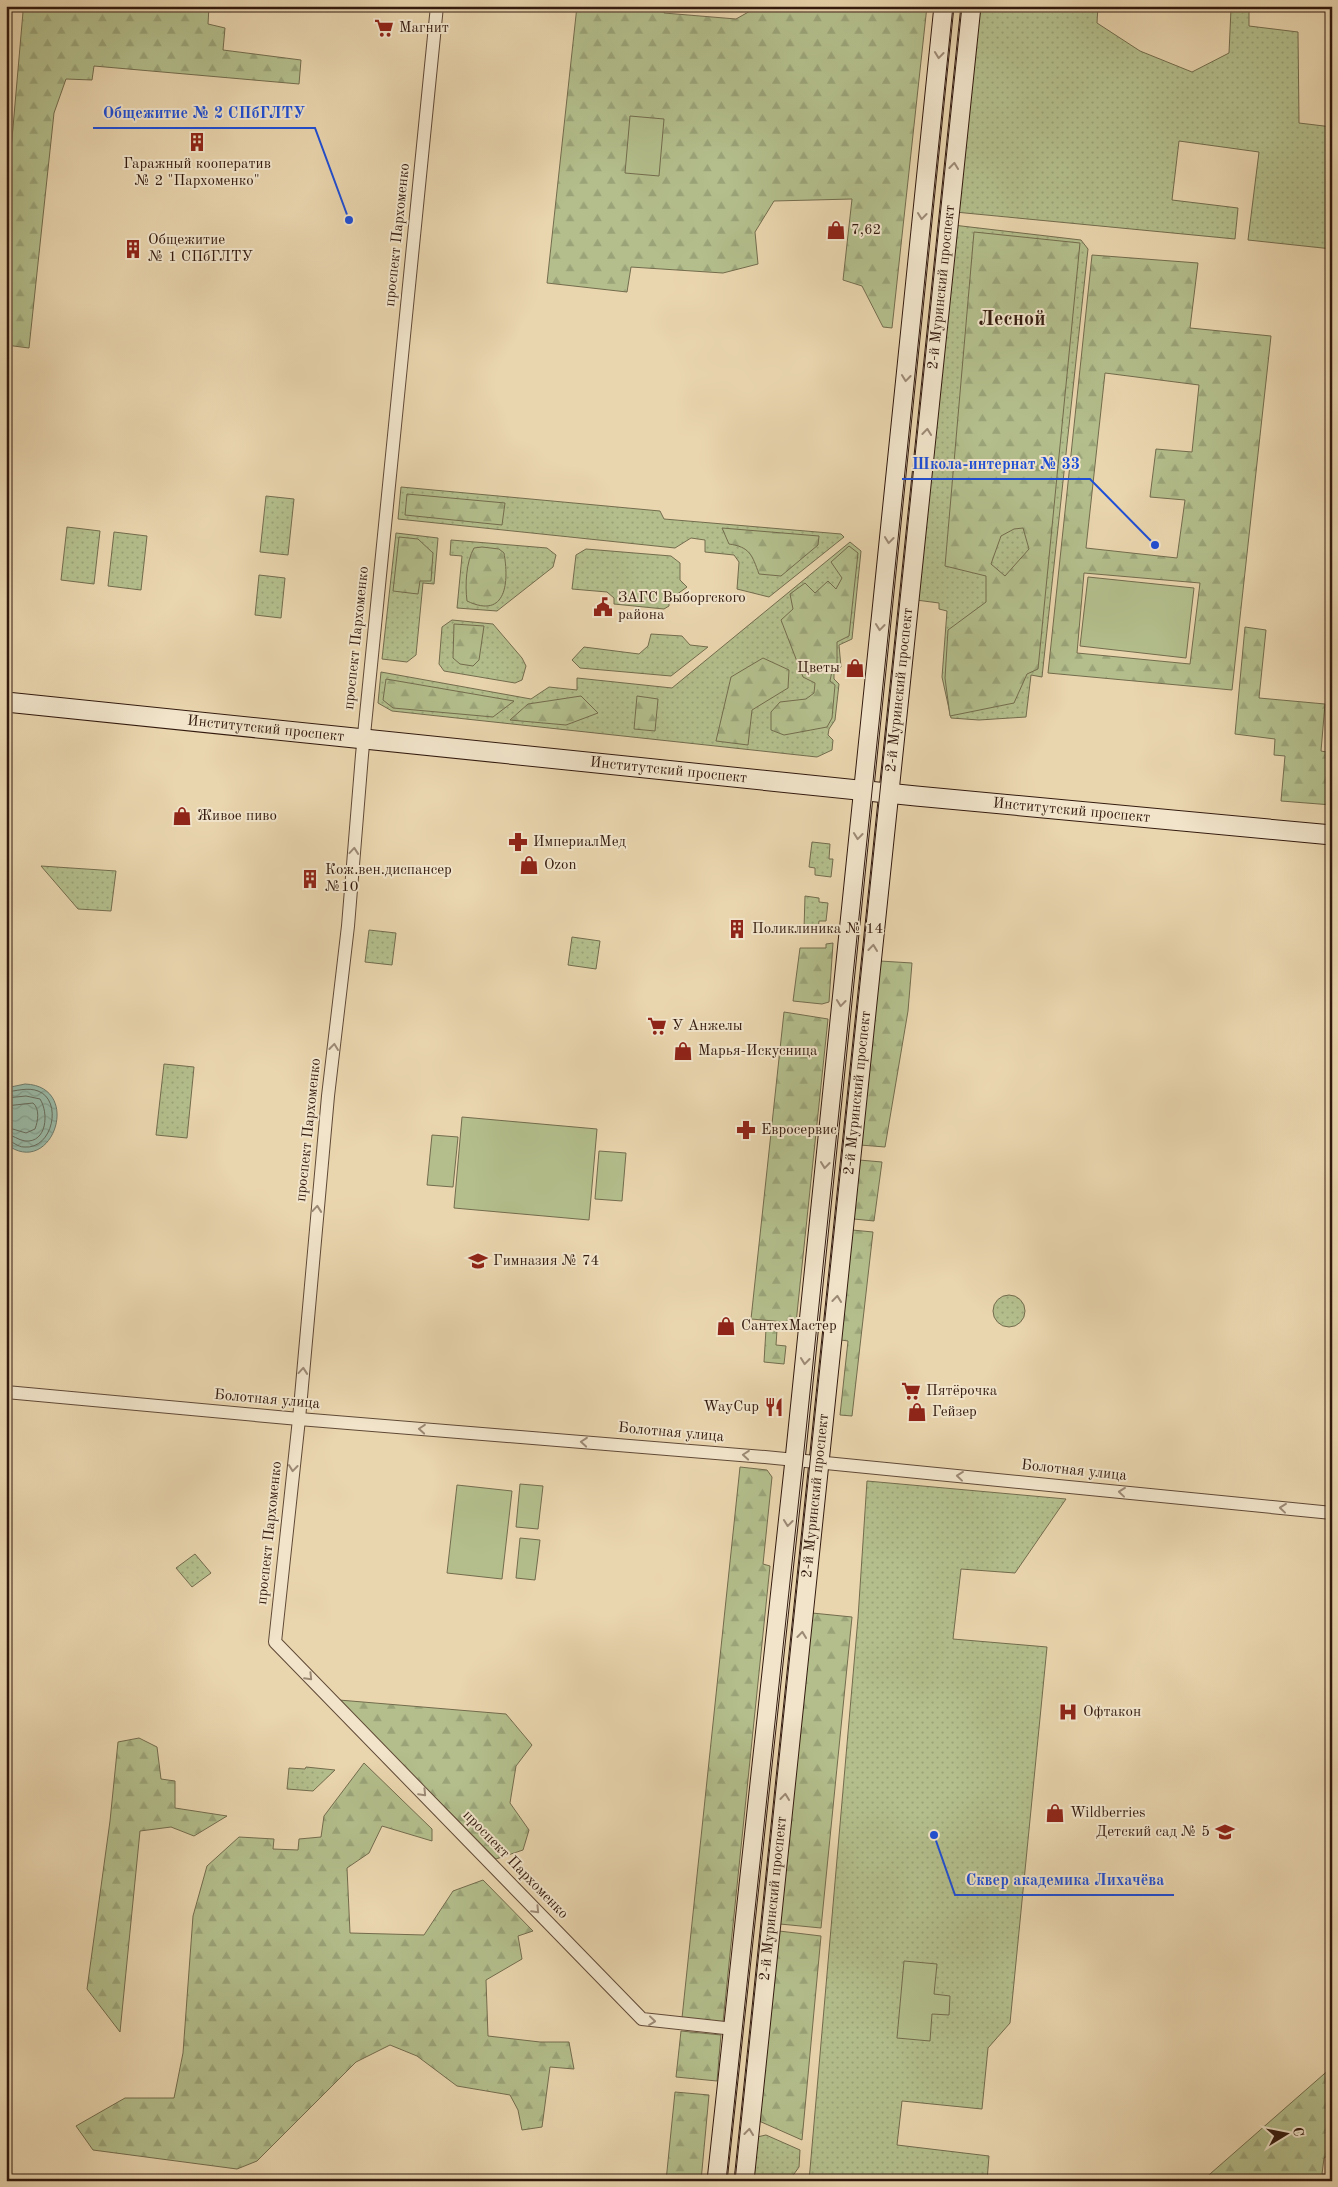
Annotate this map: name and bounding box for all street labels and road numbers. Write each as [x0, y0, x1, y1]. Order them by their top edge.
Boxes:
street label: проспект Пархоменко [383, 163, 413, 307]
street label: 2-й Муринский проспект [926, 204, 958, 370]
street label: проспект Пархоменко [342, 566, 372, 710]
street label: 2-й Муринский проспект [884, 607, 916, 773]
street label: Институтский проспект [186, 713, 345, 744]
street label: Институтский проспект [589, 755, 748, 786]
street label: Институтский проспект [992, 796, 1151, 825]
street label: 2-й Муринский проспект [842, 1010, 874, 1176]
street label: проспект Пархоменко [294, 1058, 324, 1202]
street label: Болотная улица [213, 1388, 321, 1412]
street label: 2-й Муринский проспект [799, 1413, 832, 1579]
street label: Болотная улица [617, 1421, 725, 1445]
street label: Болотная улица [1020, 1458, 1128, 1484]
street label: проспект Пархоменко [255, 1461, 285, 1605]
street label: проспект Пархоменко [460, 1808, 570, 1922]
street label: 2-й Муринский проспект [757, 1816, 790, 1982]

